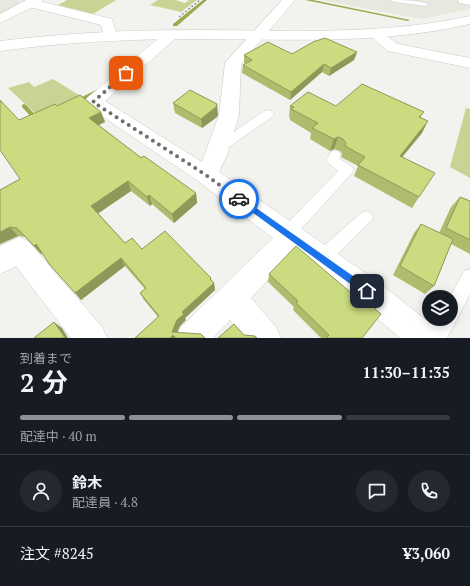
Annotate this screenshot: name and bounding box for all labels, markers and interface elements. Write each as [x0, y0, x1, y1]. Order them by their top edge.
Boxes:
pin [109, 56, 143, 90]
icon: bag [115, 62, 137, 84]
courier [219, 179, 259, 219]
icon: car [228, 188, 250, 210]
pin [350, 274, 384, 308]
icon: home [356, 280, 378, 302]
map controls [422, 290, 458, 326]
button: layers [422, 290, 458, 326]
text: 到着まで [20, 349, 72, 367]
text: 11:30–11:35 [363, 362, 450, 382]
text: 2 分 [20, 365, 68, 399]
text: 配達中 · 40 m [20, 427, 97, 445]
button: person [20, 470, 62, 512]
button: chat [356, 470, 398, 512]
button: phone [408, 470, 450, 512]
text: 鈴木 [72, 472, 102, 492]
text: 配達員 · 4.8 [72, 493, 138, 511]
text: 注文 #8245 [20, 543, 94, 563]
text: ¥3,060 [403, 543, 450, 563]

